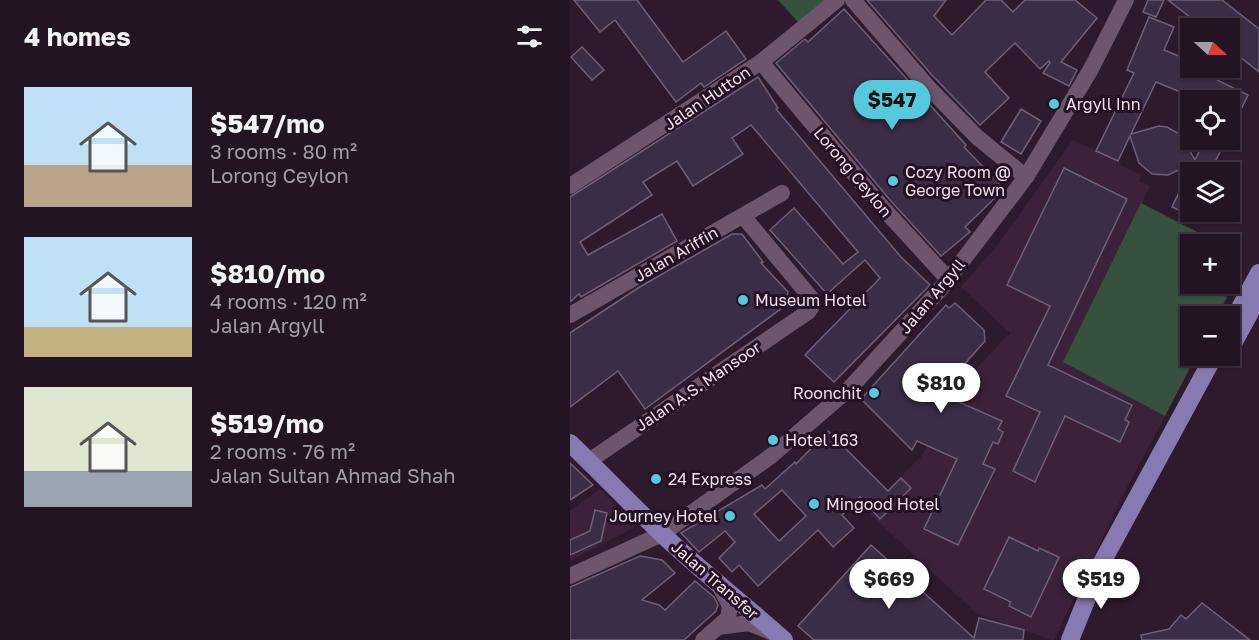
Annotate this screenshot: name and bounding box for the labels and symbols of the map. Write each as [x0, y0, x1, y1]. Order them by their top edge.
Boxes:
north arrow [1180, 18, 1240, 78]
street label: Jalan Hutton [660, 62, 754, 134]
pin: $547 [856, 80, 928, 131]
place label: Argyll Inn [1066, 94, 1141, 114]
marker: Argyll Inn [1047, 97, 1061, 111]
street label: Lorong Ceylon [810, 123, 896, 221]
place label: Cozy Room @ George Town [905, 162, 1011, 200]
marker: Cozy Room @ George Town [886, 174, 900, 188]
street label: Jalan Ariffin [631, 222, 721, 286]
street label: Jalan Argyll [895, 254, 969, 338]
place label: Museum Hotel [755, 290, 867, 310]
marker: Museum Hotel [736, 293, 750, 307]
street label: Jalan A.S. Mansoor [632, 337, 764, 435]
pin: $810 [905, 363, 977, 414]
place label: Roonchit [793, 383, 862, 403]
marker: Roonchit [867, 386, 881, 400]
place label: Hotel 163 [785, 430, 858, 450]
marker: Hotel 163 [766, 433, 780, 447]
place label: 24 Express [668, 469, 752, 489]
marker: 24 Express [649, 472, 663, 486]
place label: Mingood Hotel [826, 494, 939, 514]
marker: Mingood Hotel [807, 497, 821, 511]
place label: Journey Hotel [609, 506, 718, 526]
marker: Journey Hotel [723, 509, 737, 523]
street label: Jalan Transfer [667, 537, 763, 623]
pin: $669 [853, 559, 925, 610]
pin: $519 [1065, 559, 1137, 610]

